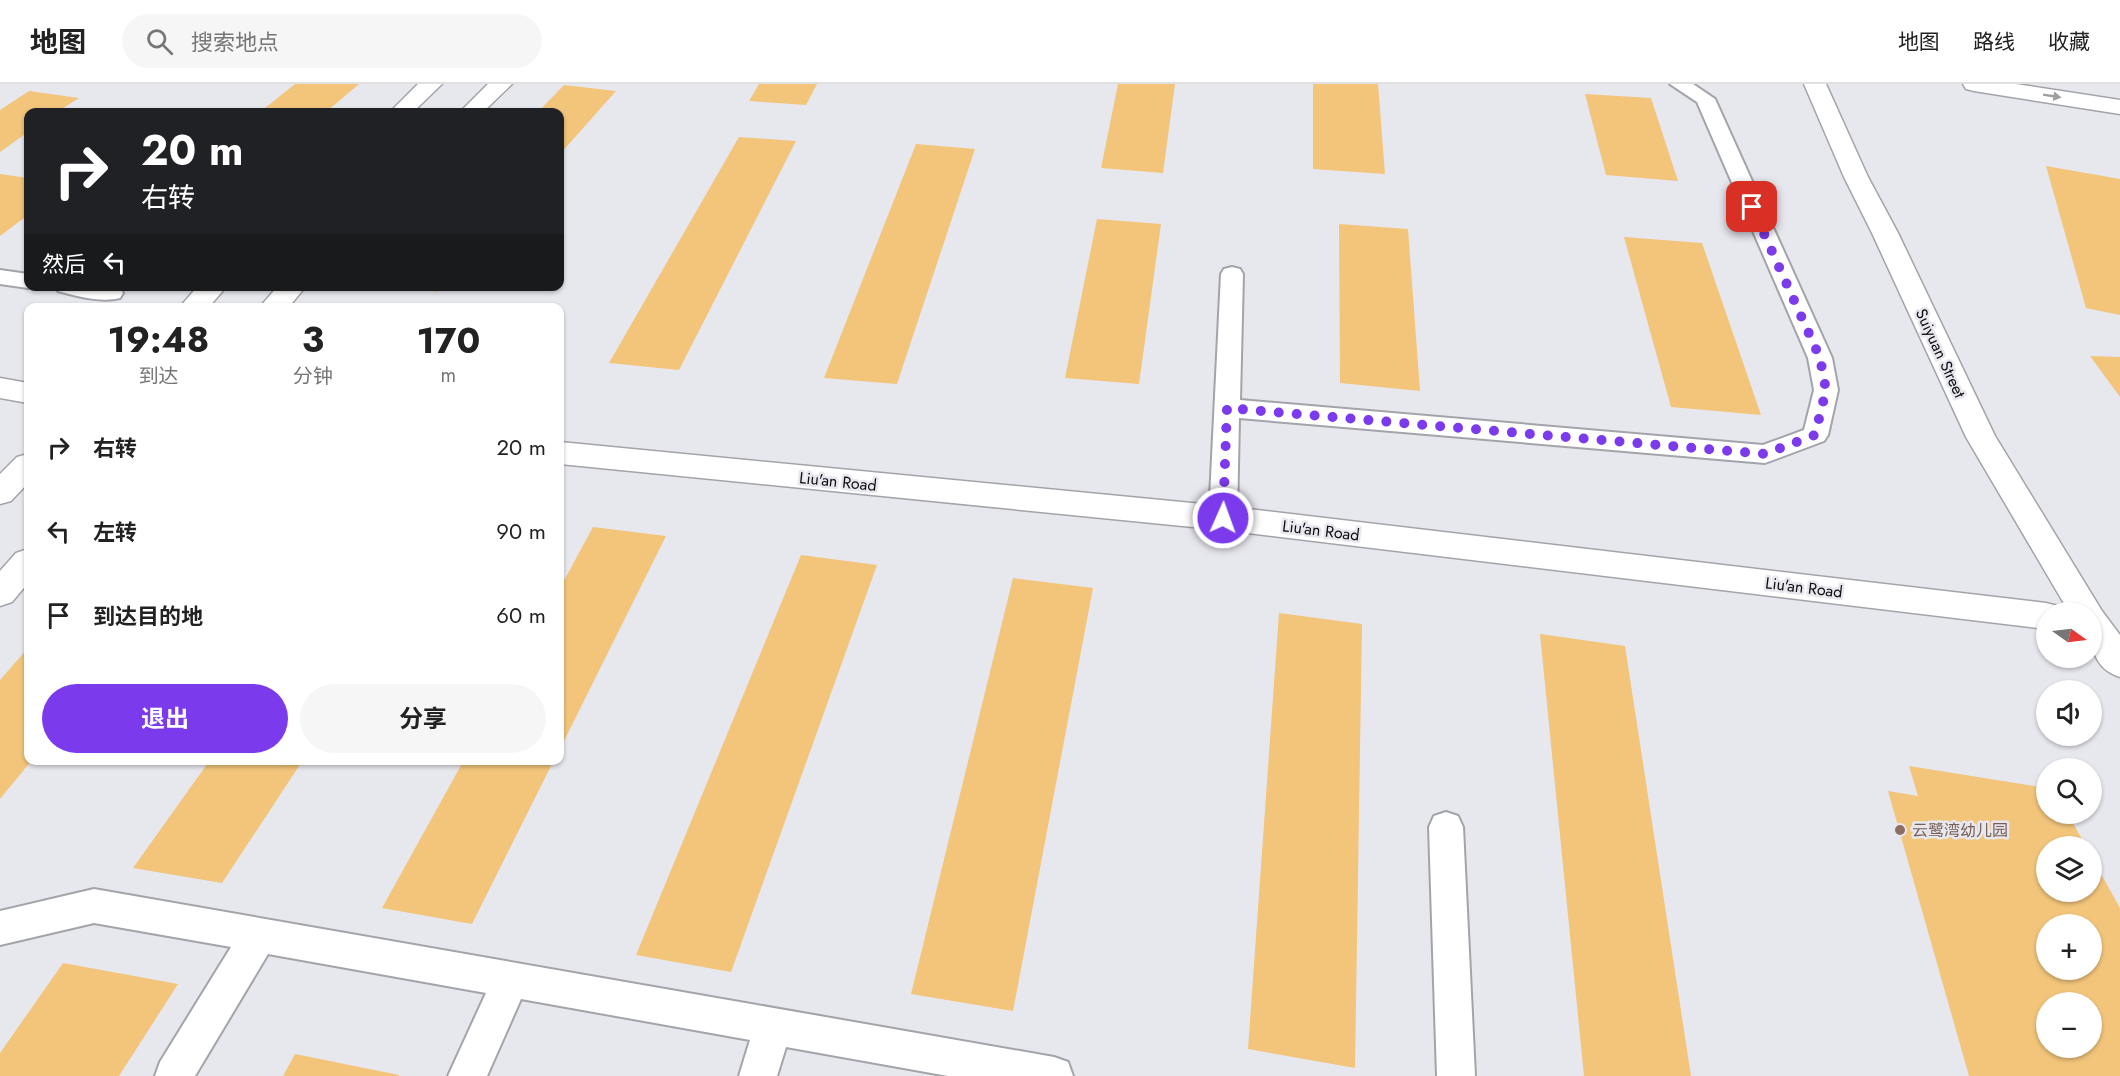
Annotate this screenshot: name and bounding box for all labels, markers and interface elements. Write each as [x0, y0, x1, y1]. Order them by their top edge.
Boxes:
search box [122, 14, 542, 68]
text: 地图 [30, 22, 86, 63]
icon: search [143, 25, 176, 58]
text: 搜索地点 [191, 26, 279, 58]
text: 地图 [1898, 27, 1940, 57]
text: 路线 [1973, 27, 2015, 57]
text: 收藏 [2048, 27, 2090, 57]
one-way arrow [2043, 92, 2062, 101]
text: 20 m [141, 120, 243, 181]
icon: right [42, 132, 120, 210]
text: 右转 [141, 178, 195, 217]
pin [1726, 181, 1777, 232]
icon: arrive [1735, 190, 1768, 223]
icon: left [98, 246, 131, 279]
text: 然后 [42, 248, 86, 280]
street label: Suiyuan Street [1910, 305, 1971, 402]
text: 19:48 [108, 313, 209, 365]
text: 3 [302, 313, 324, 365]
text: 170 [416, 314, 480, 366]
text: m [441, 361, 456, 390]
text: 到达 [138, 362, 178, 391]
text: 分钟 [293, 362, 333, 391]
icon: right [42, 431, 75, 464]
text: 20 m [497, 431, 546, 463]
text: 右转 [93, 432, 137, 464]
street label: Liu'an Road [798, 466, 878, 497]
position arrow [1191, 486, 1255, 550]
street label: Liu'an Road [1281, 514, 1361, 547]
icon: left [42, 515, 75, 548]
text: 90 m [496, 515, 546, 547]
text: 左转 [93, 516, 137, 548]
street label: Liu'an Road [1764, 571, 1844, 604]
icon: arrive [42, 599, 75, 632]
text: 60 m [496, 599, 546, 631]
text: 到达目的地 [93, 600, 203, 632]
north arrow [2036, 602, 2102, 668]
map controls [2036, 602, 2102, 1058]
button: sound [2036, 680, 2102, 746]
button: 退出 [42, 684, 288, 753]
button: 分享 [300, 684, 546, 753]
button: search [2036, 758, 2102, 824]
place label: 云鹭湾幼儿园 [1912, 819, 2008, 842]
marker: 云鹭湾幼儿园 [1893, 823, 1907, 837]
button: layers [2036, 836, 2102, 902]
button: + [2036, 914, 2102, 980]
button: − [2036, 992, 2102, 1058]

